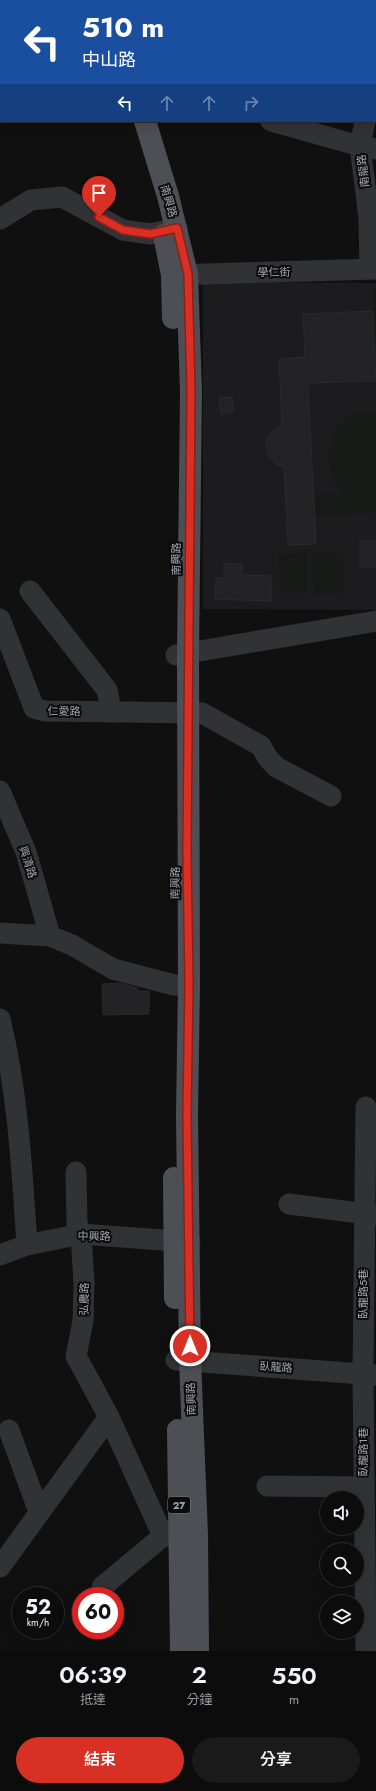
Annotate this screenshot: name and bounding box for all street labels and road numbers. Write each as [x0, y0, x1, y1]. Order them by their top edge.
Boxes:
street label: 南龍路 [353, 154, 373, 188]
street label: 南興路 [157, 183, 181, 219]
street label: 學仁街 [257, 264, 291, 280]
street label: 南興路 [168, 543, 184, 576]
street label: 仁愛路 [47, 703, 81, 719]
street label: 興清路 [15, 844, 41, 880]
street label: 南興路 [167, 866, 183, 900]
street label: 中興路 [77, 1228, 111, 1244]
street label: 臥龍路5巷 [355, 1269, 371, 1319]
street label: 弘農路 [76, 1282, 92, 1316]
street label: 臥龍路 [259, 1358, 293, 1376]
street label: 南興路 [182, 1382, 200, 1416]
street label: 臥龍路1巷 [355, 1428, 371, 1476]
road number: 27 [168, 1497, 190, 1513]

